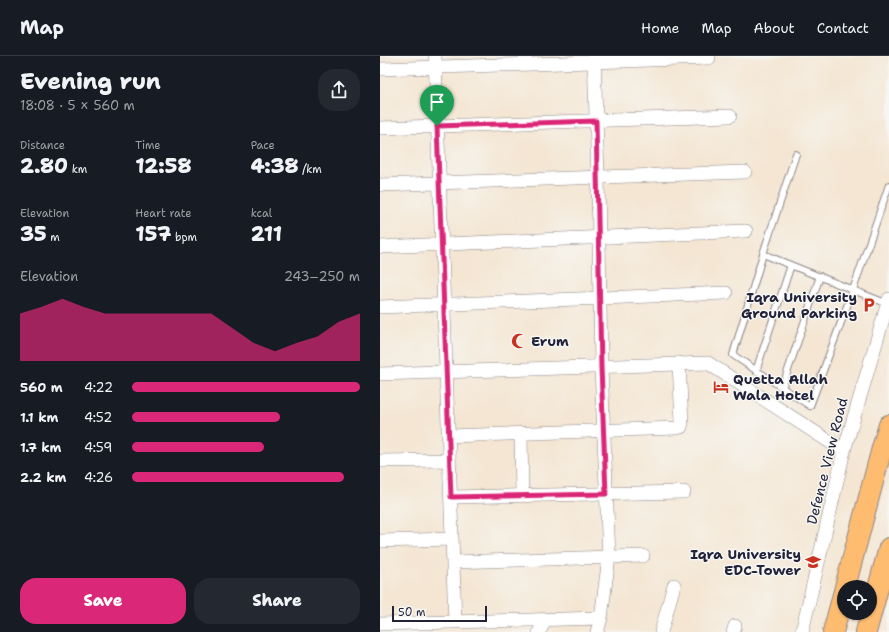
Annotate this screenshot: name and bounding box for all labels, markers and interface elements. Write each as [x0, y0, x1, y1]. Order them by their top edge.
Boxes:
text: Map [20, 15, 64, 40]
text: Home [641, 19, 680, 37]
text: Map [702, 19, 732, 37]
text: About [754, 19, 795, 37]
text: Contact [817, 19, 869, 37]
text: Evening run [20, 67, 161, 96]
button: share [318, 69, 360, 111]
pin [420, 85, 454, 126]
icon: arrive [426, 91, 448, 113]
text: 18:08 · 5 × 560 m [20, 97, 135, 114]
text: Distance [20, 138, 65, 153]
text: Time [135, 138, 161, 153]
text: Pace [251, 138, 275, 153]
text: 2.80 [20, 153, 68, 179]
text: 12:58 [135, 153, 191, 179]
text: 4:38 [251, 153, 298, 179]
text: km [68, 162, 87, 177]
text: /km [298, 162, 322, 177]
text: Elevation [20, 206, 69, 221]
text: Heart rate [135, 206, 191, 221]
text: kcal [251, 206, 272, 221]
text: 35 [20, 221, 47, 247]
text: 157 [135, 221, 171, 247]
text: 211 [251, 221, 282, 247]
text: m [47, 230, 60, 245]
text: bpm [171, 230, 197, 245]
text: Elevation [20, 268, 78, 285]
text: 243–250 m [284, 268, 360, 285]
place label: Iqra University Ground Parking [741, 288, 857, 322]
parking icon: Iqra University Ground Parking [860, 296, 878, 314]
mosque icon: Erum [510, 332, 528, 350]
place label: Erum [531, 332, 569, 350]
place label: Quetta Allah Wala Hotel [733, 370, 828, 404]
hotel icon: Quetta Allah Wala Hotel [712, 378, 730, 396]
text: 560 m [20, 379, 63, 396]
text: 4:22 [84, 379, 113, 396]
street label: Defence View Road [803, 396, 852, 526]
text: 1.1 km [20, 409, 58, 426]
text: 4:52 [84, 409, 112, 426]
text: 1.7 km [20, 439, 61, 456]
text: 4:59 [84, 439, 112, 456]
text: 2.2 km [20, 469, 66, 486]
text: 4:26 [84, 469, 113, 486]
place label: Iqra University EDC-Tower [690, 545, 801, 579]
school or university icon: Iqra University EDC-Tower [804, 553, 822, 571]
button: Save [20, 578, 186, 624]
button: Share [194, 578, 360, 624]
map controls [837, 580, 877, 620]
button: locate [837, 580, 877, 620]
scale bar [392, 604, 487, 623]
text: 50 m [398, 605, 426, 620]

